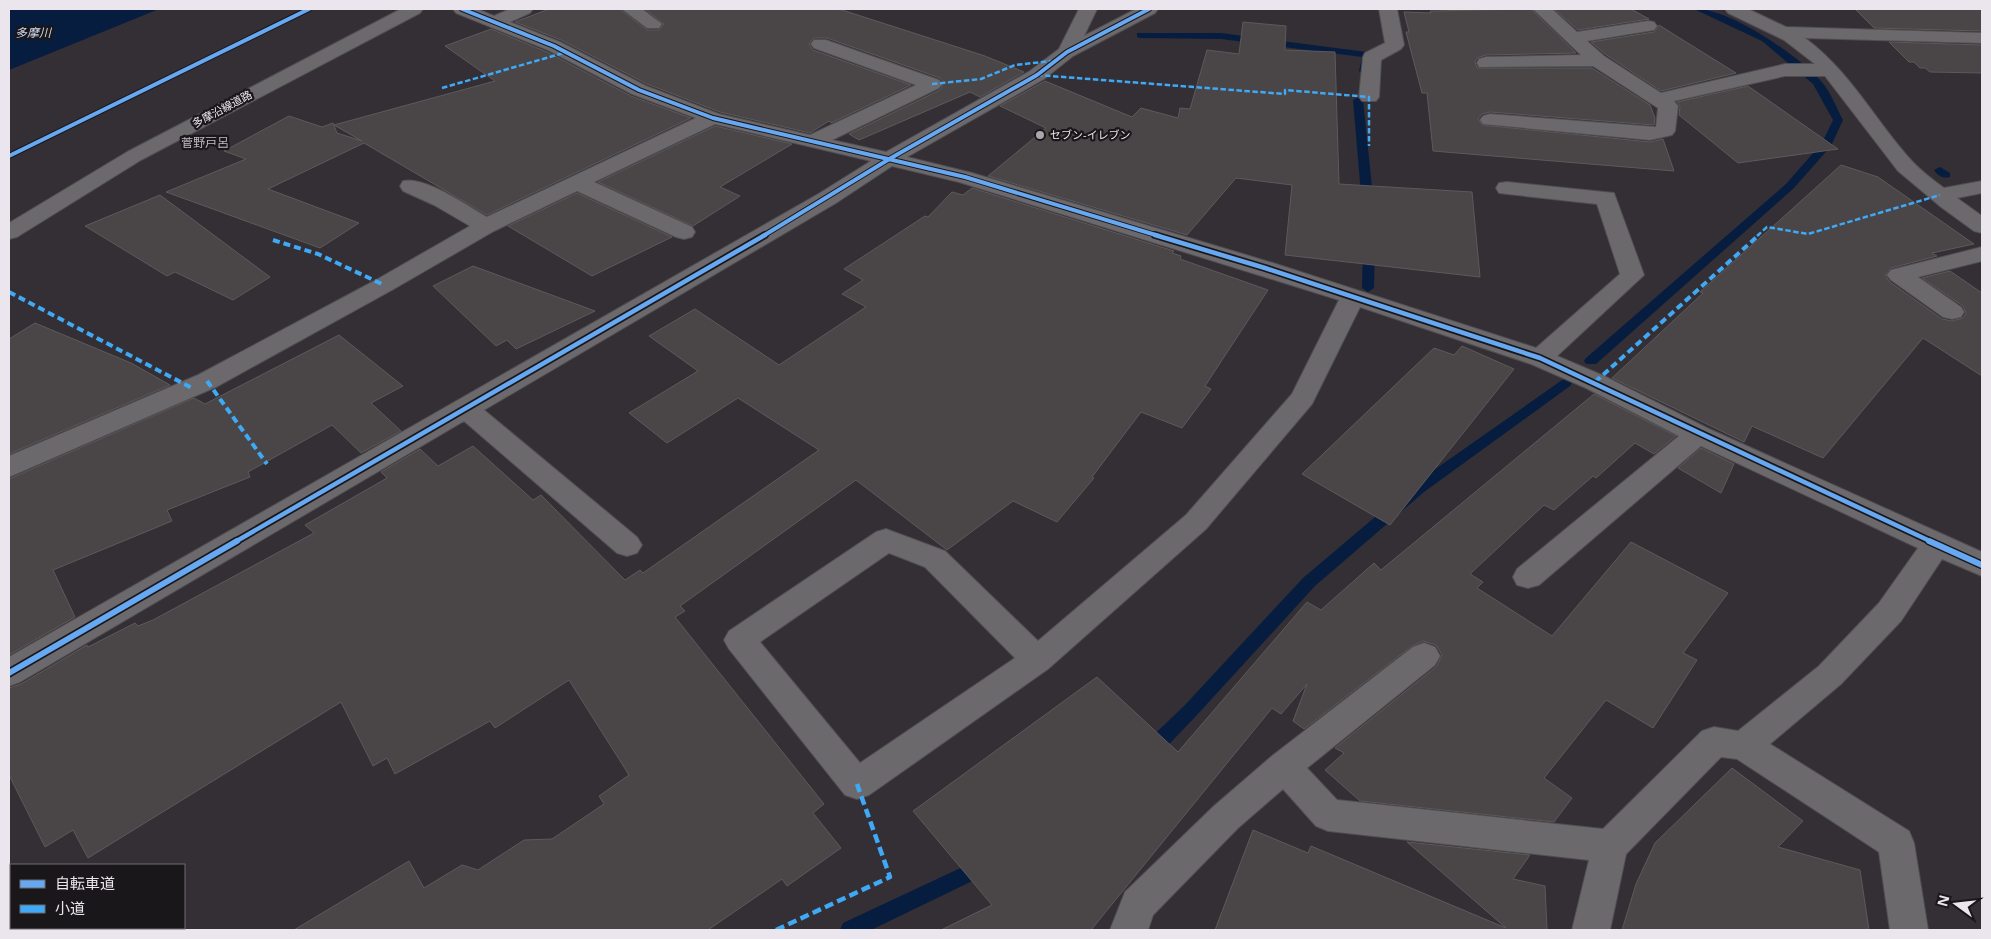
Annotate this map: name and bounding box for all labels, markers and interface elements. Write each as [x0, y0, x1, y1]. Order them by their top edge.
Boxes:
water label: 多摩川 [15, 24, 53, 41]
street label: 多摩沿線道路 [189, 86, 254, 131]
place label: セブン-イレブン [1050, 127, 1131, 142]
marker: セブン-イレブン [1034, 129, 1046, 141]
district label: 菅野戸呂 [181, 134, 229, 151]
legend [10, 864, 185, 929]
text: 自転車道 [55, 873, 115, 893]
north arrow [1931, 879, 1981, 929]
text: N [1932, 893, 1954, 908]
text: 小道 [55, 898, 85, 918]

